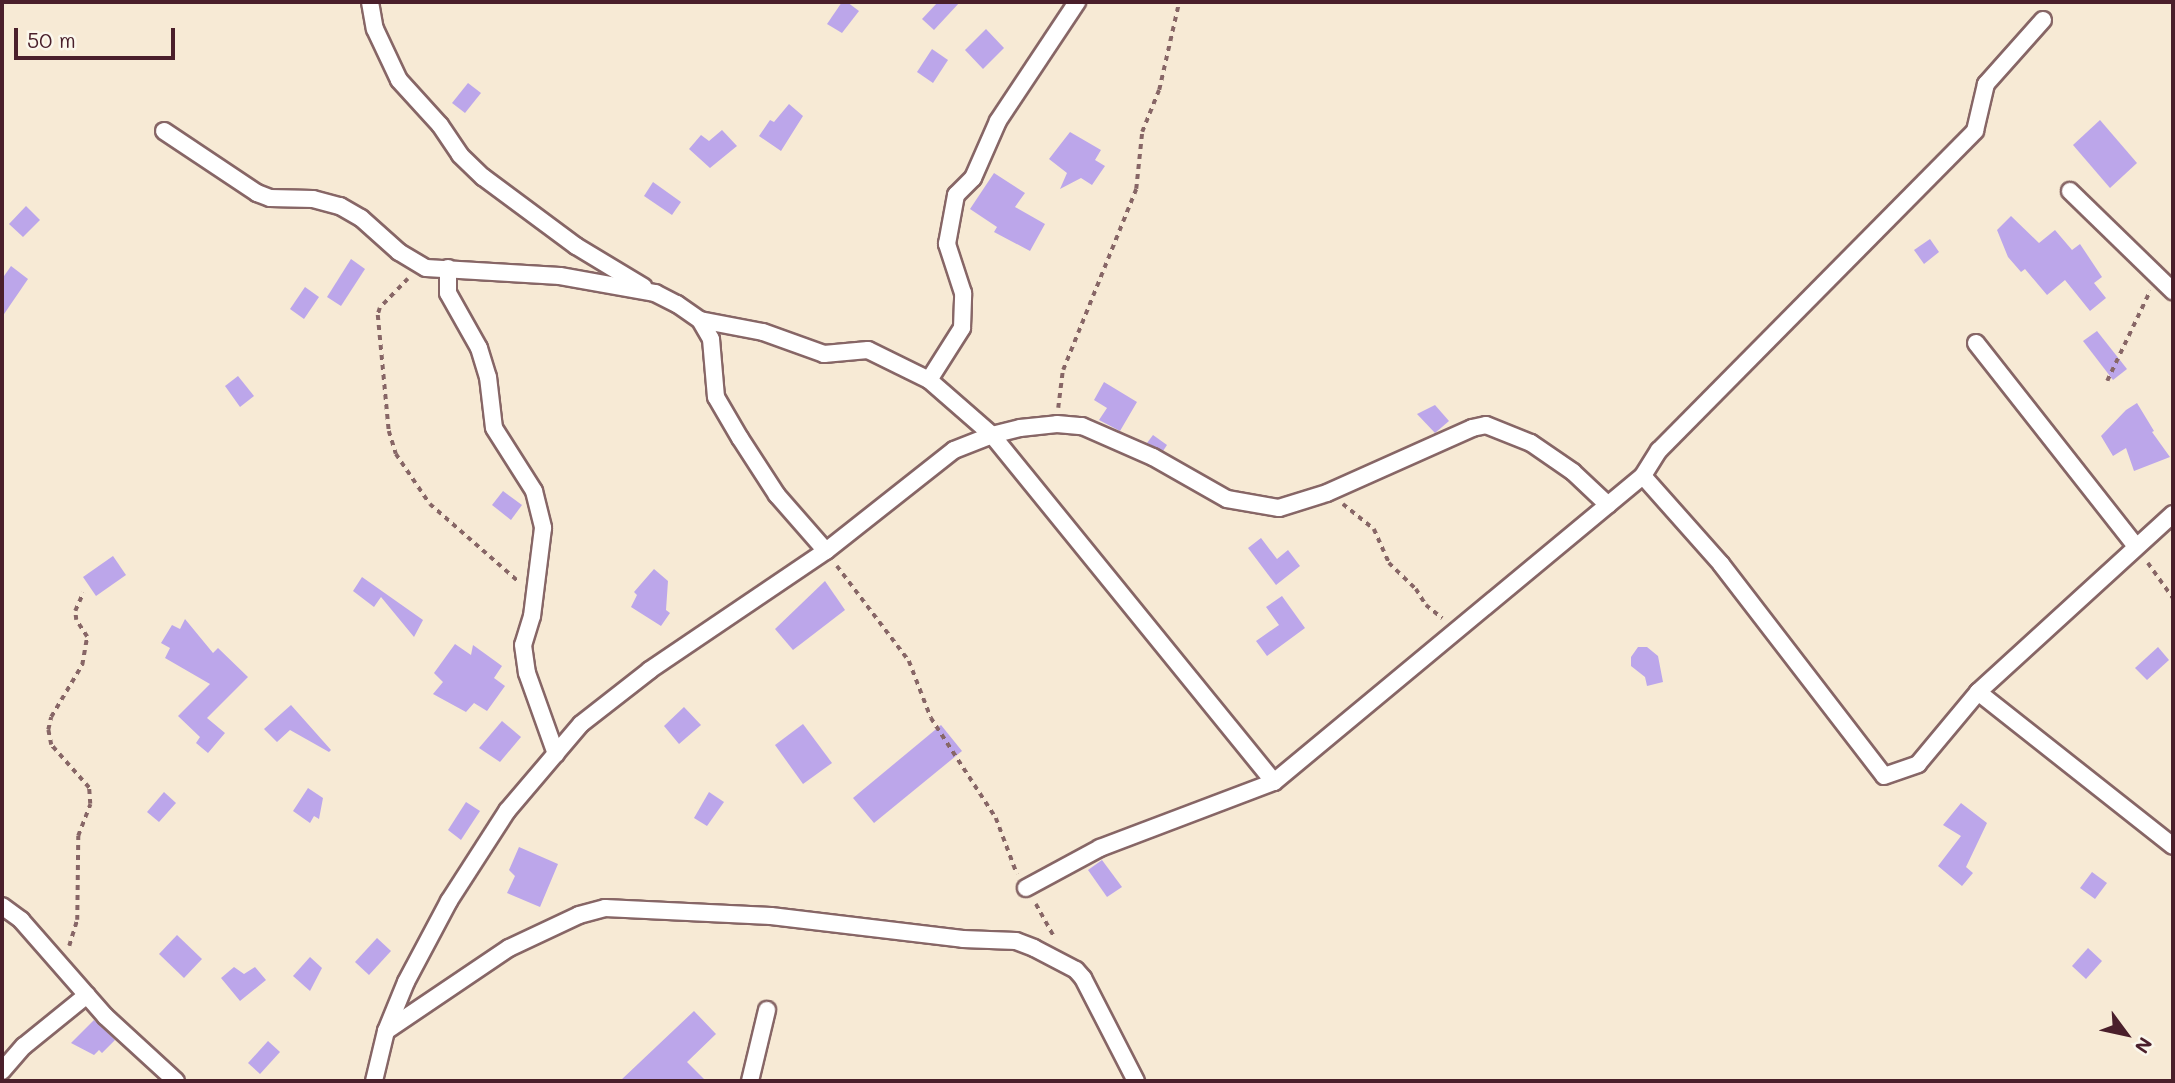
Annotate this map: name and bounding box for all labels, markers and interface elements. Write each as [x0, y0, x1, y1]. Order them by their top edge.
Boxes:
scale bar [18, 14, 178, 58]
text: 50 m [27, 26, 76, 53]
north arrow [2091, 999, 2161, 1069]
text: N [2130, 1033, 2158, 1059]

